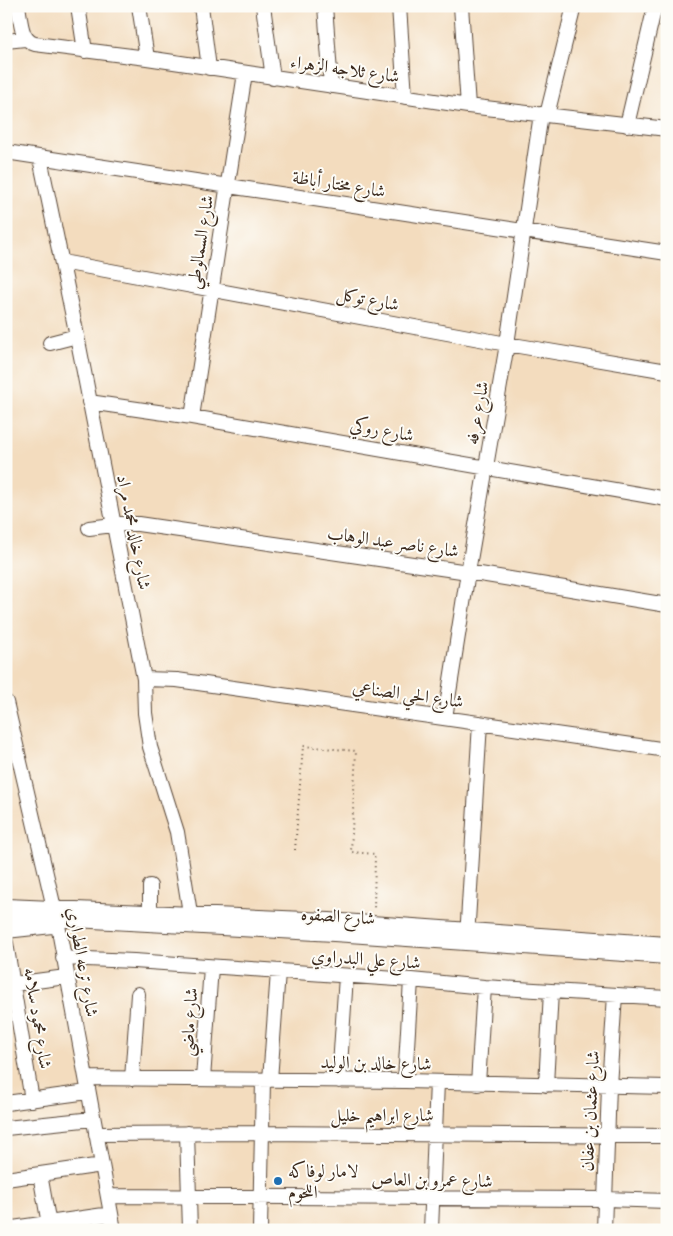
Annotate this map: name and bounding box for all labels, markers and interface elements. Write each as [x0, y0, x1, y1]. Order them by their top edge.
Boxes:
street label: شارع ثلاجه الزهراء [288, 49, 401, 92]
street label: شارع مختار أباظة [290, 164, 387, 206]
street label: شارع السمالوطي [181, 193, 224, 291]
street label: شارع توكل [334, 281, 401, 320]
street label: شارع عرفه [460, 379, 497, 447]
street label: شارع روكي [348, 413, 416, 450]
street label: شارع خالد محمد مراد [108, 472, 157, 592]
street label: شارع ناصر عبد الوهاب [325, 521, 460, 566]
street label: شارع الحي الصناعي [350, 674, 465, 719]
street label: شارع الصفوه [300, 901, 376, 934]
street label: شارع ترعه الطواري [59, 905, 104, 1019]
street label: شارع علي البدراوي [310, 943, 421, 980]
street label: شارع محمود سلامه [15, 966, 58, 1071]
street label: شارع ماضي [175, 987, 208, 1057]
street label: شارع خالد بن الوليد [320, 1050, 432, 1079]
street label: شارع عثمان بن عفان [575, 1050, 608, 1172]
street label: شارع ابراهيم خليل [330, 1103, 434, 1133]
place label: لامار لوفاكه اللحوم [288, 1159, 358, 1208]
street label: شارع عمرو بن العاص [371, 1167, 493, 1196]
marker: لامار لوفاكه اللحوم [272, 1175, 284, 1187]

